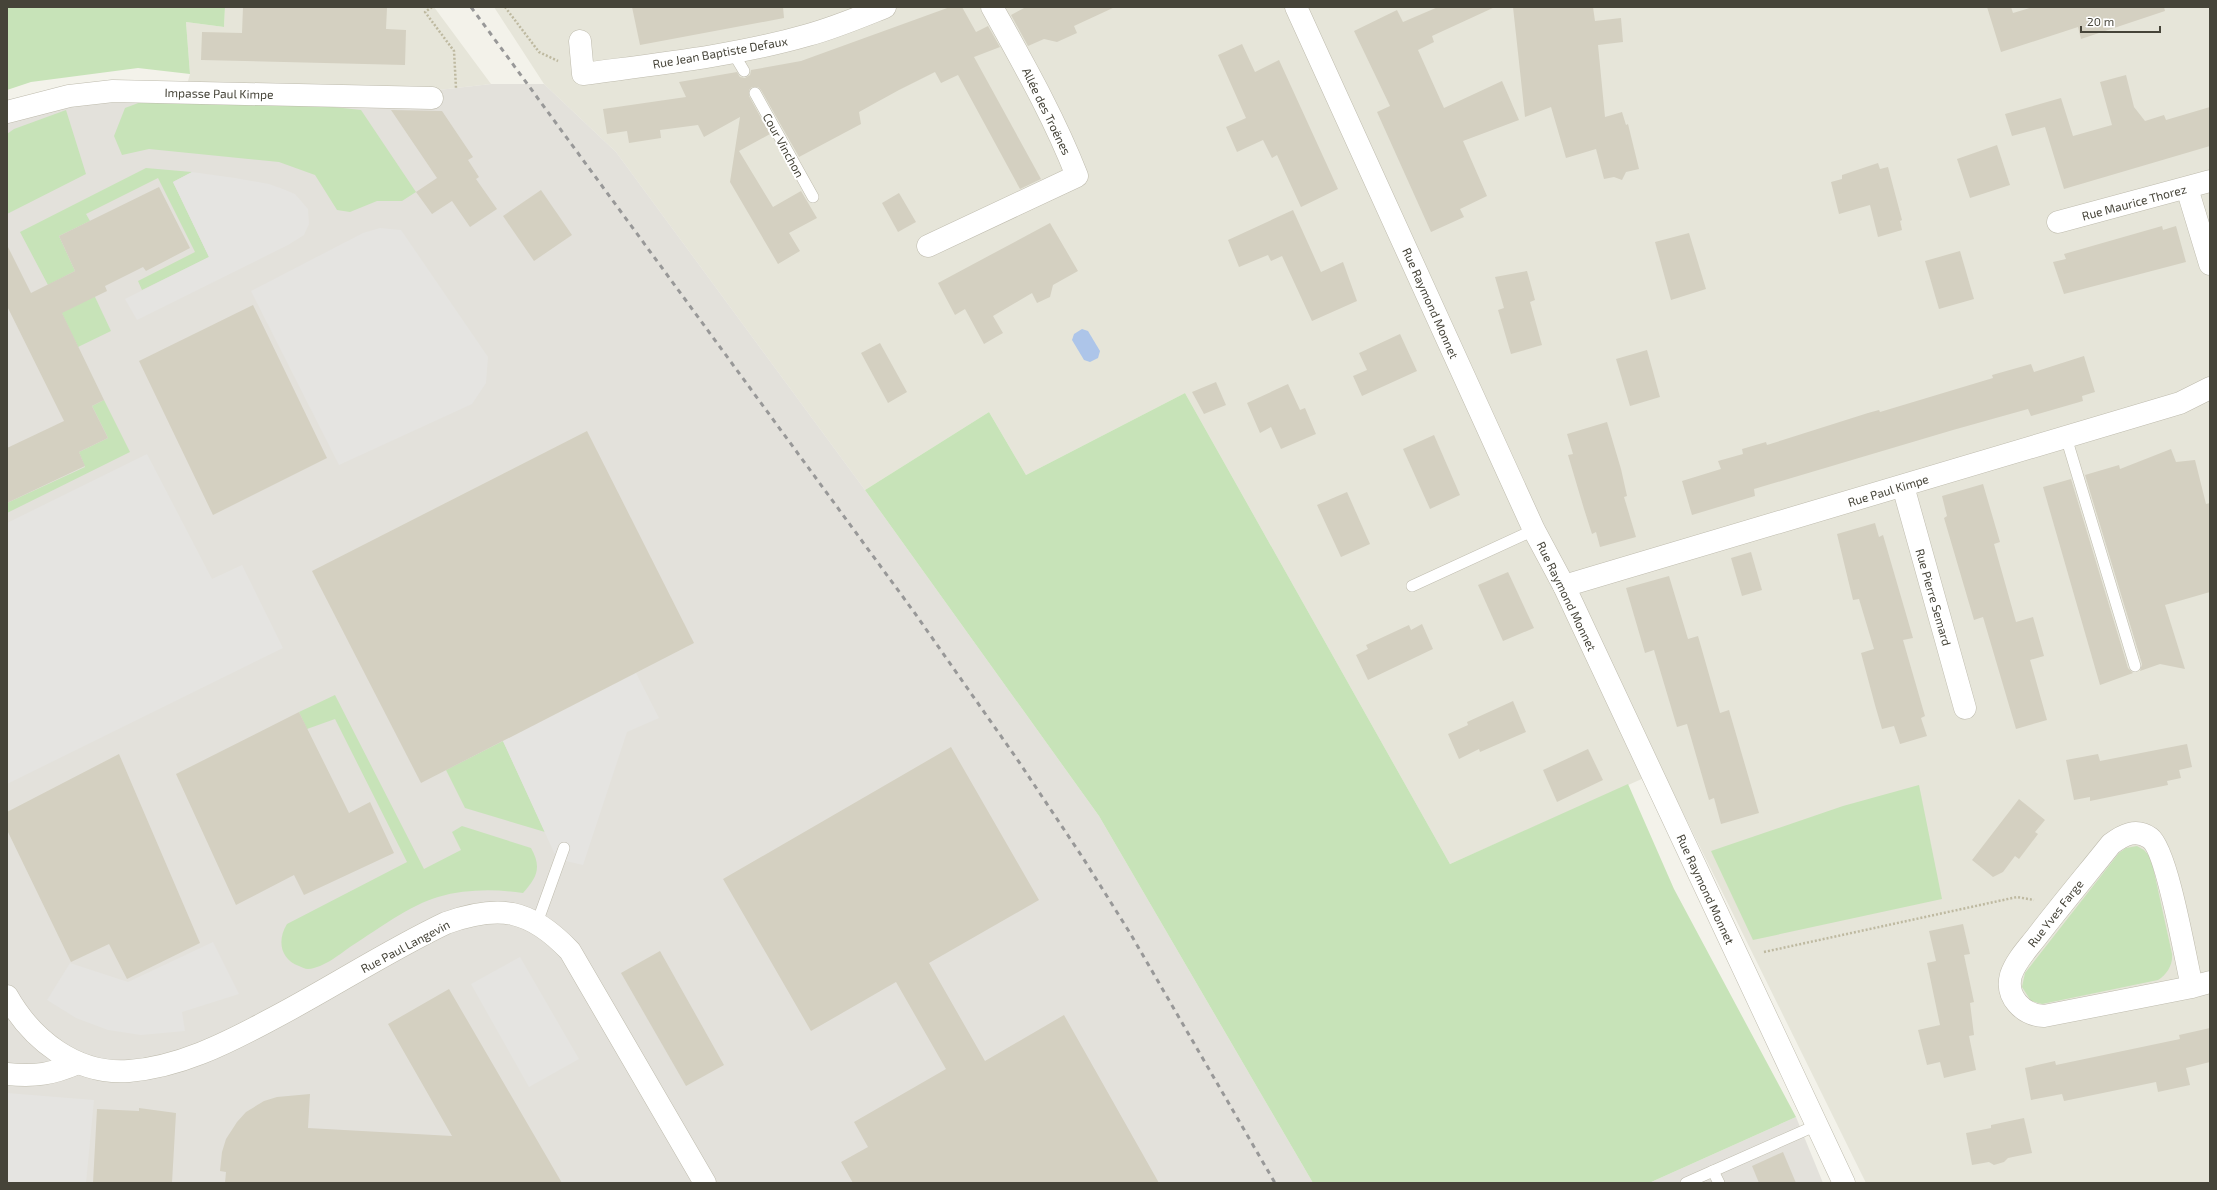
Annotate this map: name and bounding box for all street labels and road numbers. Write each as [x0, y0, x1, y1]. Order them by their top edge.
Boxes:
street label: Rue Jean Baptiste Defaux [651, 33, 789, 71]
street label: Allée des Troënes [1020, 65, 1074, 157]
street label: Impasse Paul Kimpe [164, 85, 274, 101]
street label: Cour Vinchon [761, 110, 807, 180]
street label: Rue Maurice Thorez [2080, 181, 2188, 223]
street label: Rue Raymond Monnet [1400, 245, 1462, 361]
street label: Rue Paul Kimpe [1846, 471, 1930, 509]
street label: Rue Raymond Monnet [1534, 539, 1600, 653]
street label: Rue Pierre Semard [1913, 547, 1955, 647]
street label: Rue Raymond Monnet [1674, 832, 1738, 947]
street label: Rue Yves Farge [2024, 876, 2086, 950]
street label: Rue Paul Langevin [358, 917, 452, 975]

